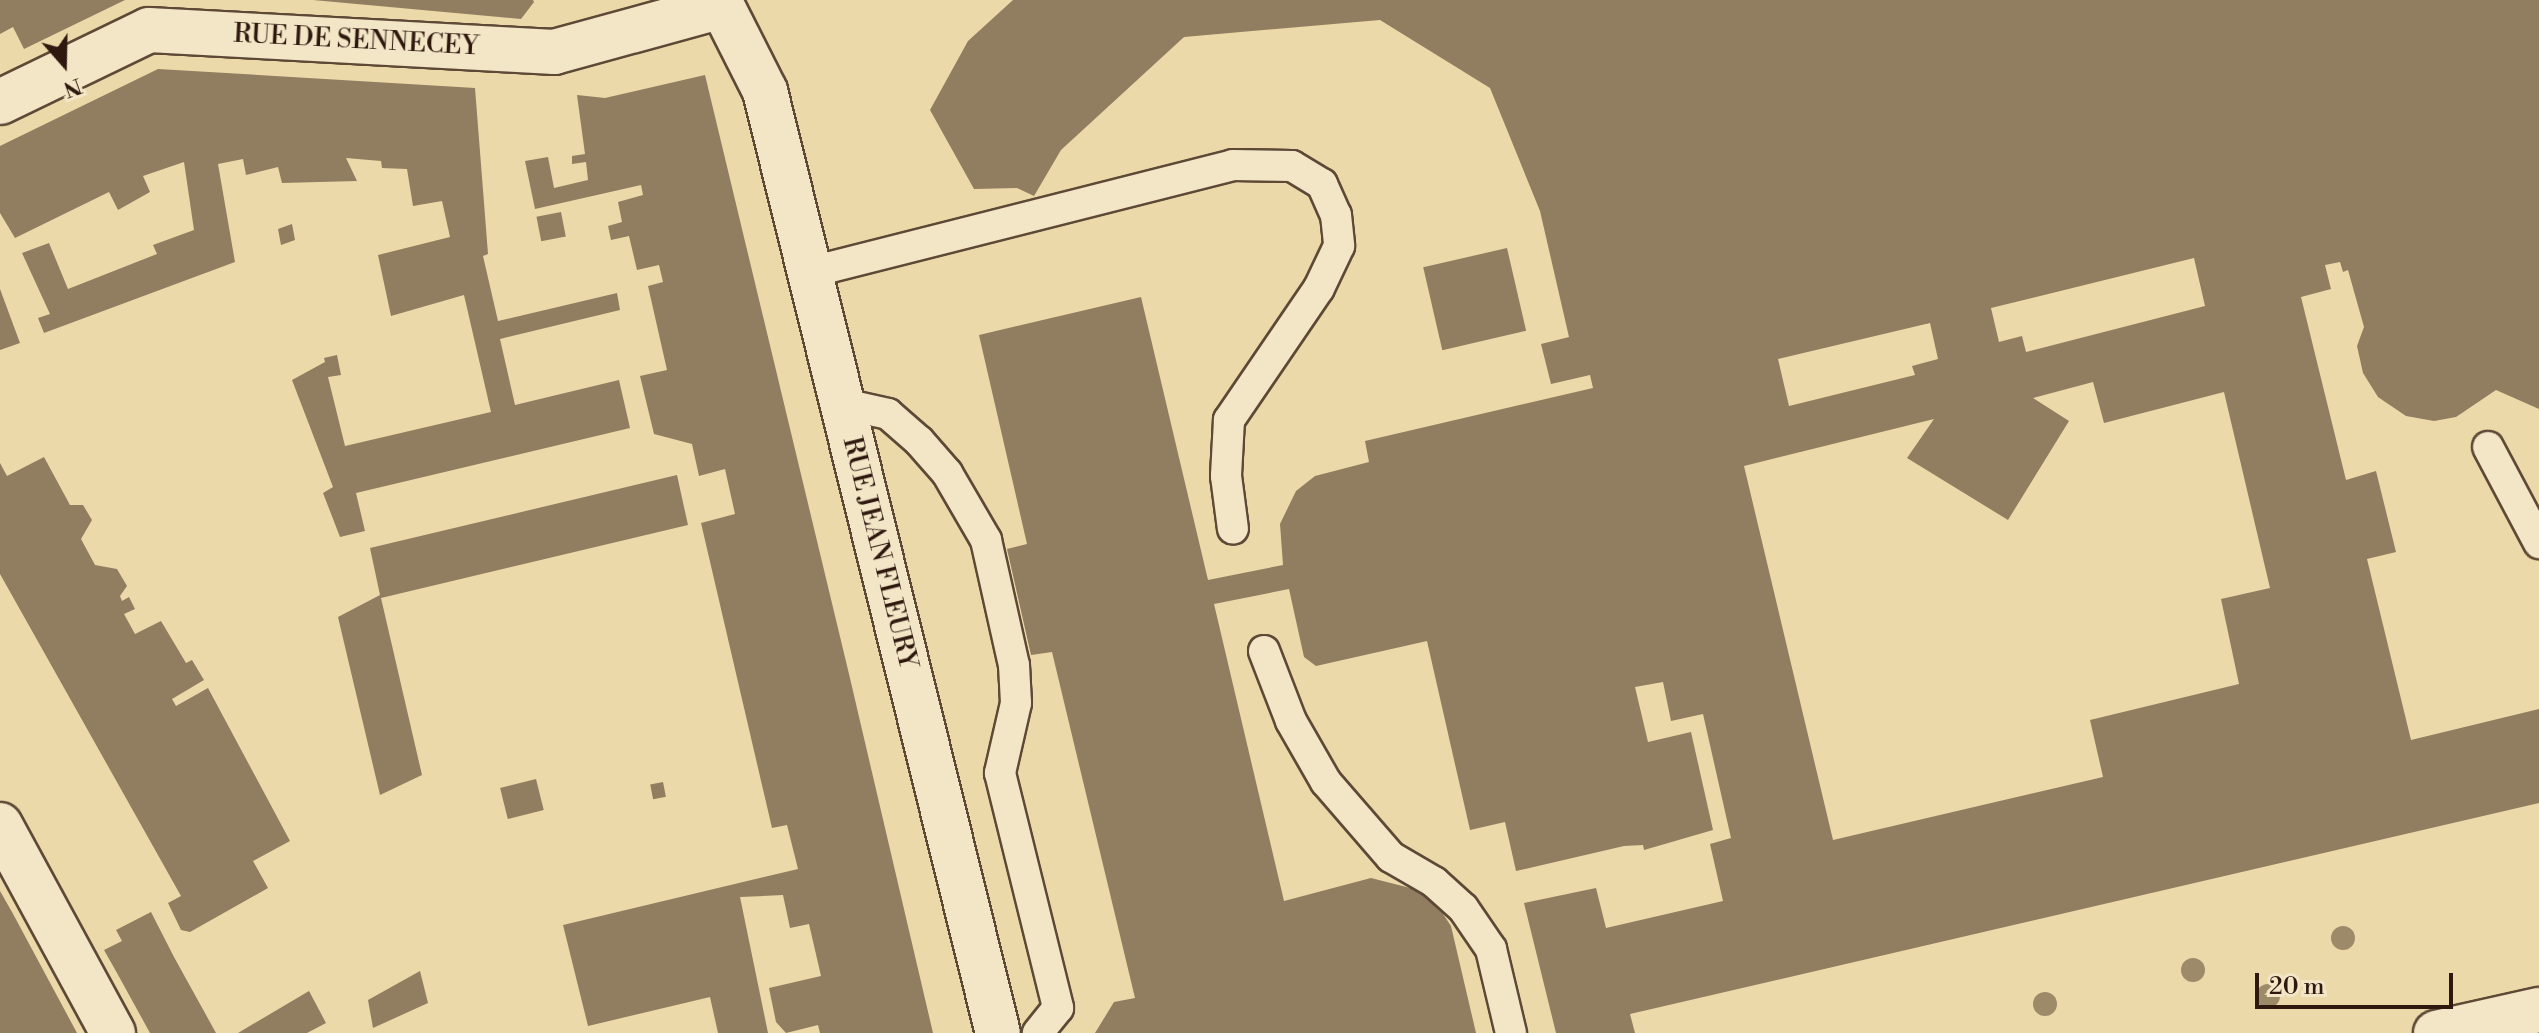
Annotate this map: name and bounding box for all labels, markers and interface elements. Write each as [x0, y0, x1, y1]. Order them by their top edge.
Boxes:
street label: RUE DE SENNECEY [233, 19, 479, 63]
north arrow [24, 24, 104, 104]
text: N [60, 71, 85, 103]
street label: RUE JEAN FLEURY [835, 434, 923, 672]
scale bar [2259, 957, 2457, 1007]
text: 20 m [2269, 972, 2325, 1002]

